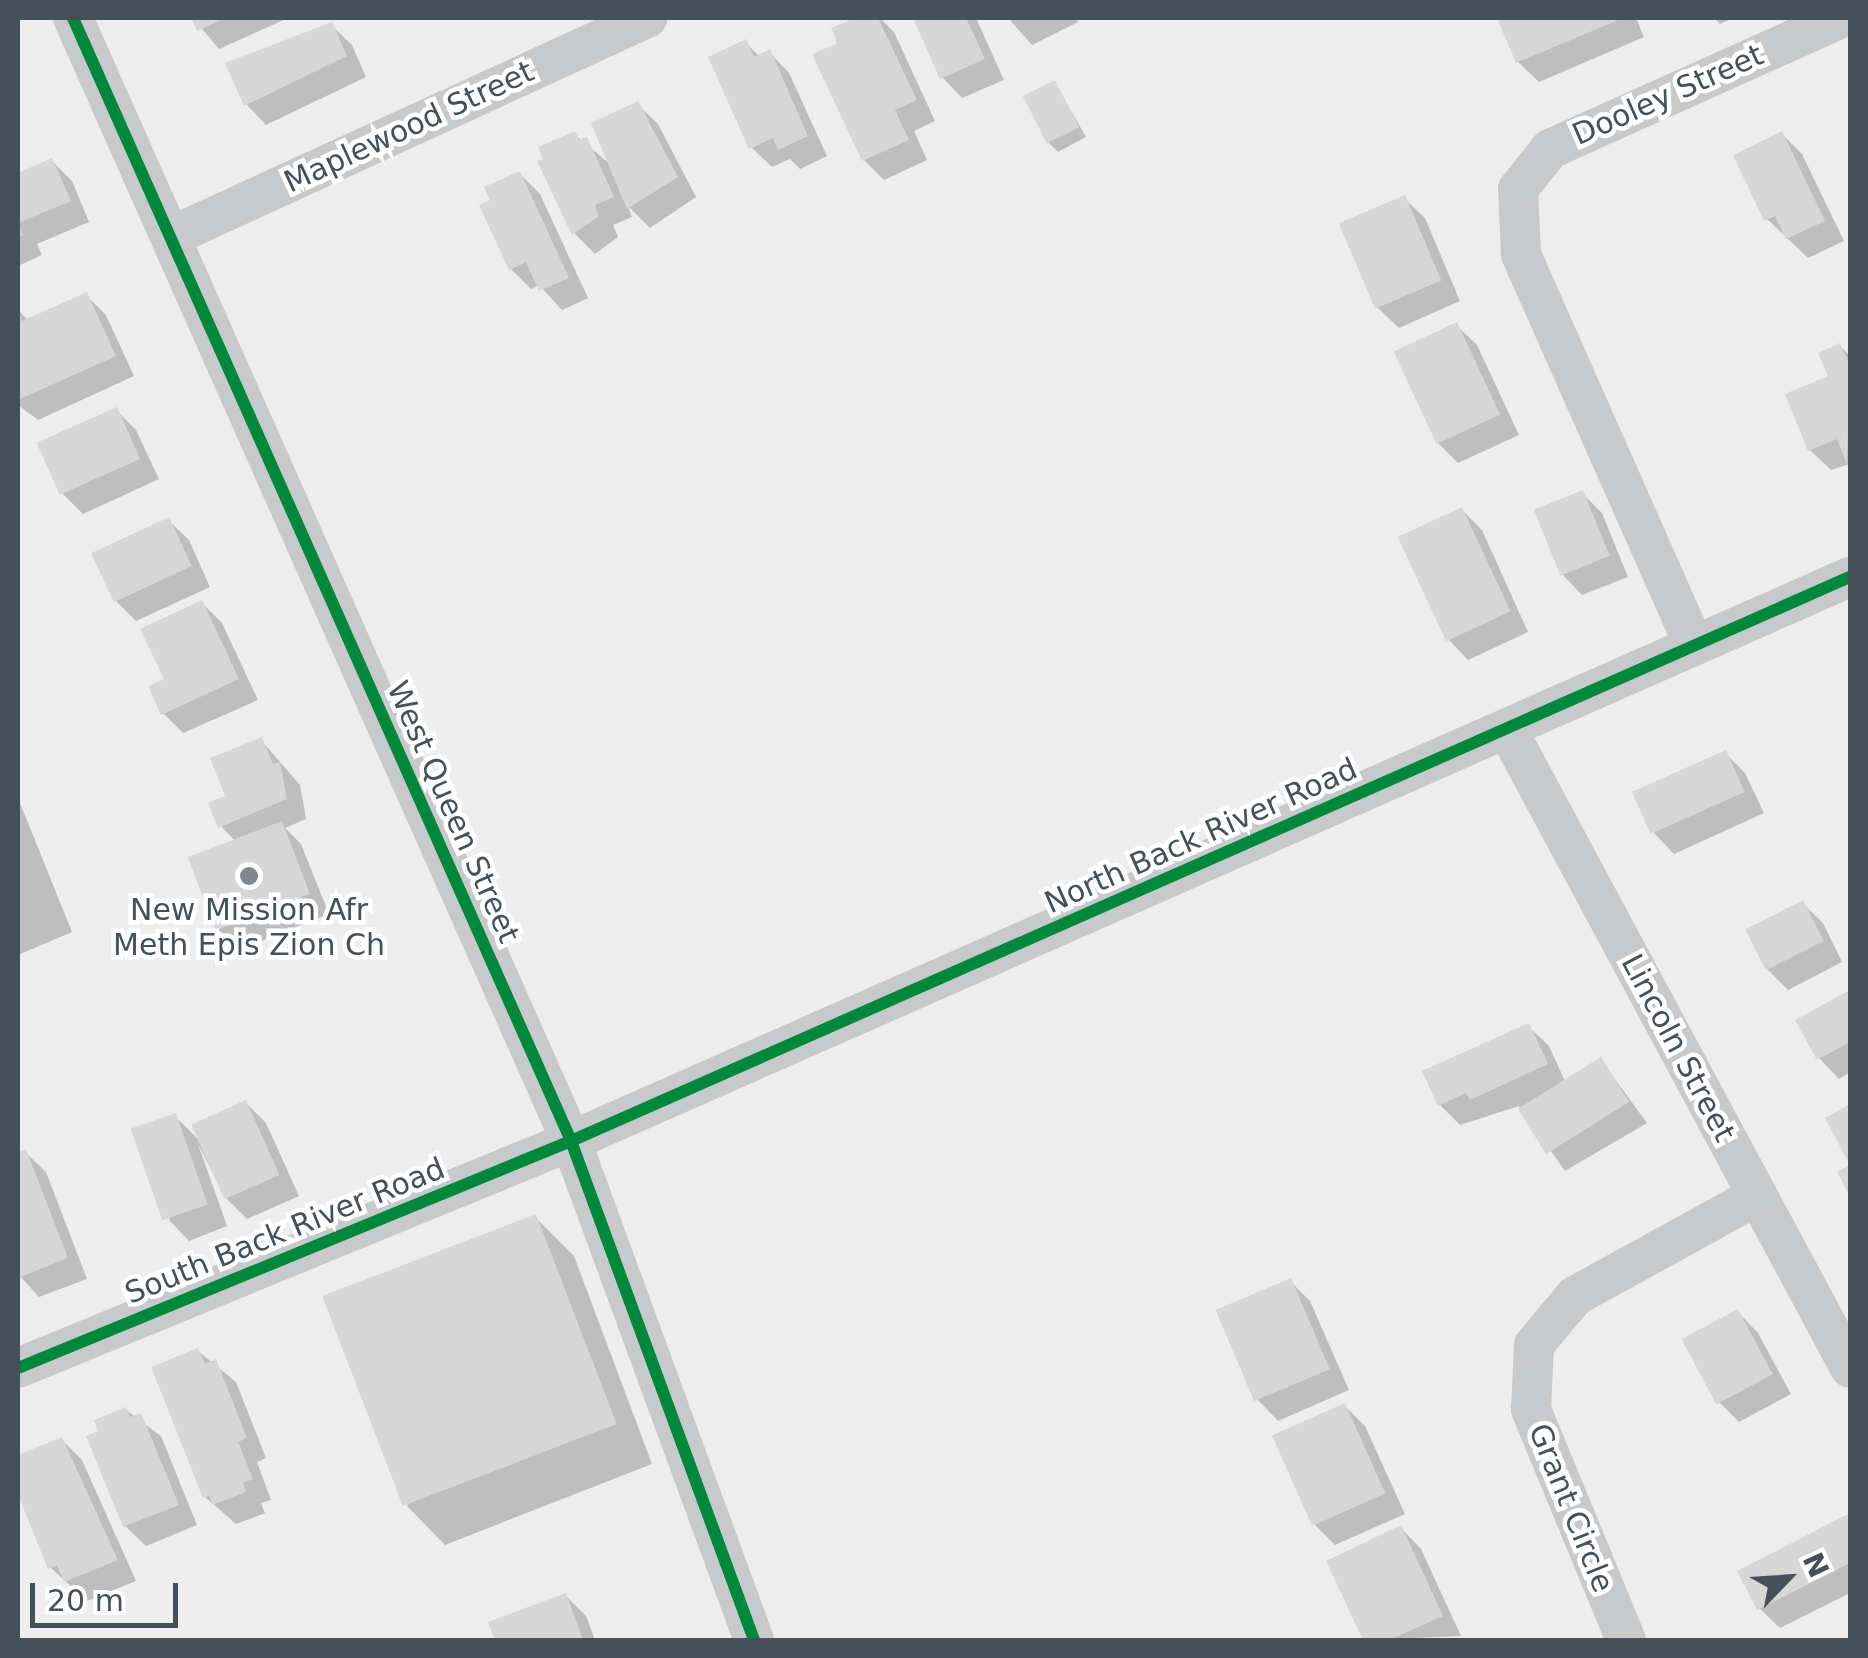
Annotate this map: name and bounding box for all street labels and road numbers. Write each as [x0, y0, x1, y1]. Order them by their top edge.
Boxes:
street label: Dooley Street [1567, 37, 1769, 153]
street label: Maplewood Street [279, 53, 539, 201]
street label: West Queen Street [379, 676, 527, 948]
street label: North Back River Road [1039, 751, 1363, 921]
street label: Lincoln Street [1614, 948, 1742, 1148]
street label: South Back River Road [120, 1150, 450, 1312]
street label: Grant Circle [1521, 1418, 1621, 1598]

